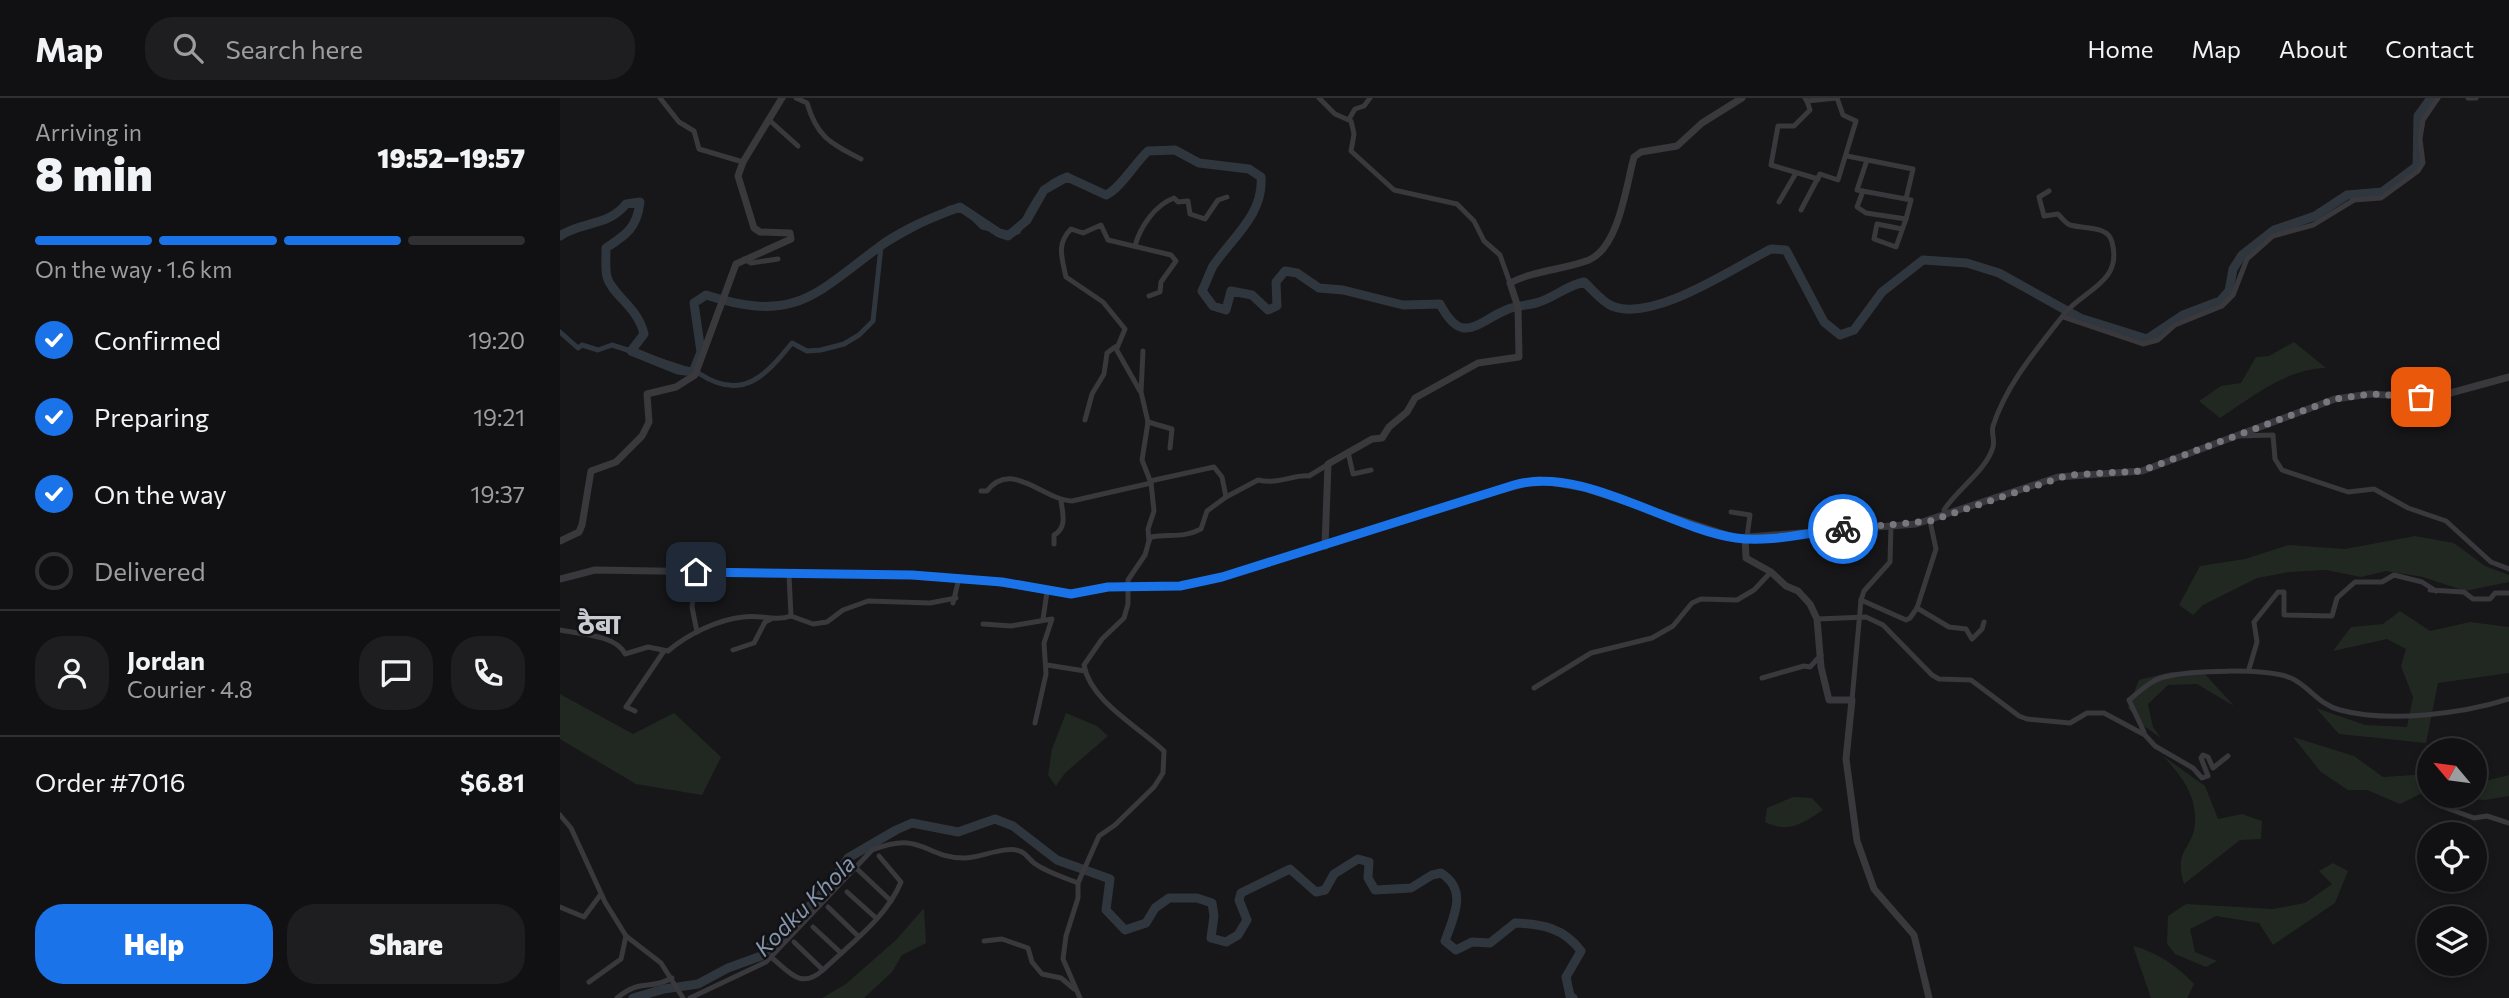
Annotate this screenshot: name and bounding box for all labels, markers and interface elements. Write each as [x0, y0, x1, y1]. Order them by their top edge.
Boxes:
search box [145, 17, 635, 80]
text: Map [35, 28, 103, 69]
icon: search [169, 29, 207, 67]
text: Search here [225, 33, 363, 64]
text: Home [2088, 34, 2154, 63]
text: Map [2192, 34, 2241, 63]
text: About [2279, 34, 2347, 63]
text: Contact [2385, 34, 2474, 63]
text: Arriving in [35, 118, 142, 146]
text: 19:52–19:57 [377, 142, 525, 173]
text: 8 min [35, 144, 153, 200]
text: On the way · 1.6 km [35, 255, 232, 283]
icon: check [35, 321, 73, 359]
text: Confirmed [94, 324, 221, 355]
text: 19:20 [468, 326, 525, 354]
pin [2391, 367, 2451, 427]
icon: bag [2402, 378, 2440, 416]
icon: check [35, 398, 73, 436]
text: Preparing [94, 401, 209, 432]
text: 19:21 [473, 403, 525, 431]
icon: check [35, 475, 73, 513]
text: On the way [94, 478, 227, 509]
text: 19:37 [471, 480, 525, 508]
courier [1808, 494, 1878, 564]
icon: bike [1824, 510, 1862, 548]
pin [666, 542, 726, 602]
icon: home [677, 553, 715, 591]
text: Delivered [94, 555, 205, 586]
district label: ठैबा [578, 606, 621, 640]
button: person [35, 636, 109, 710]
button: chat [359, 636, 433, 710]
button: phone [451, 636, 525, 710]
text: Jordan [127, 644, 205, 675]
text: Courier · 4.8 [127, 675, 253, 703]
north arrow [2417, 738, 2487, 808]
map controls [2417, 738, 2487, 976]
text: Order #7016 [35, 766, 186, 797]
text: $6.81 [460, 766, 525, 797]
button: locate [2417, 822, 2487, 892]
water label: Kodku Khola [748, 849, 861, 962]
button: Help [35, 904, 273, 984]
button: Share [287, 904, 525, 984]
button: layers [2417, 906, 2487, 976]

